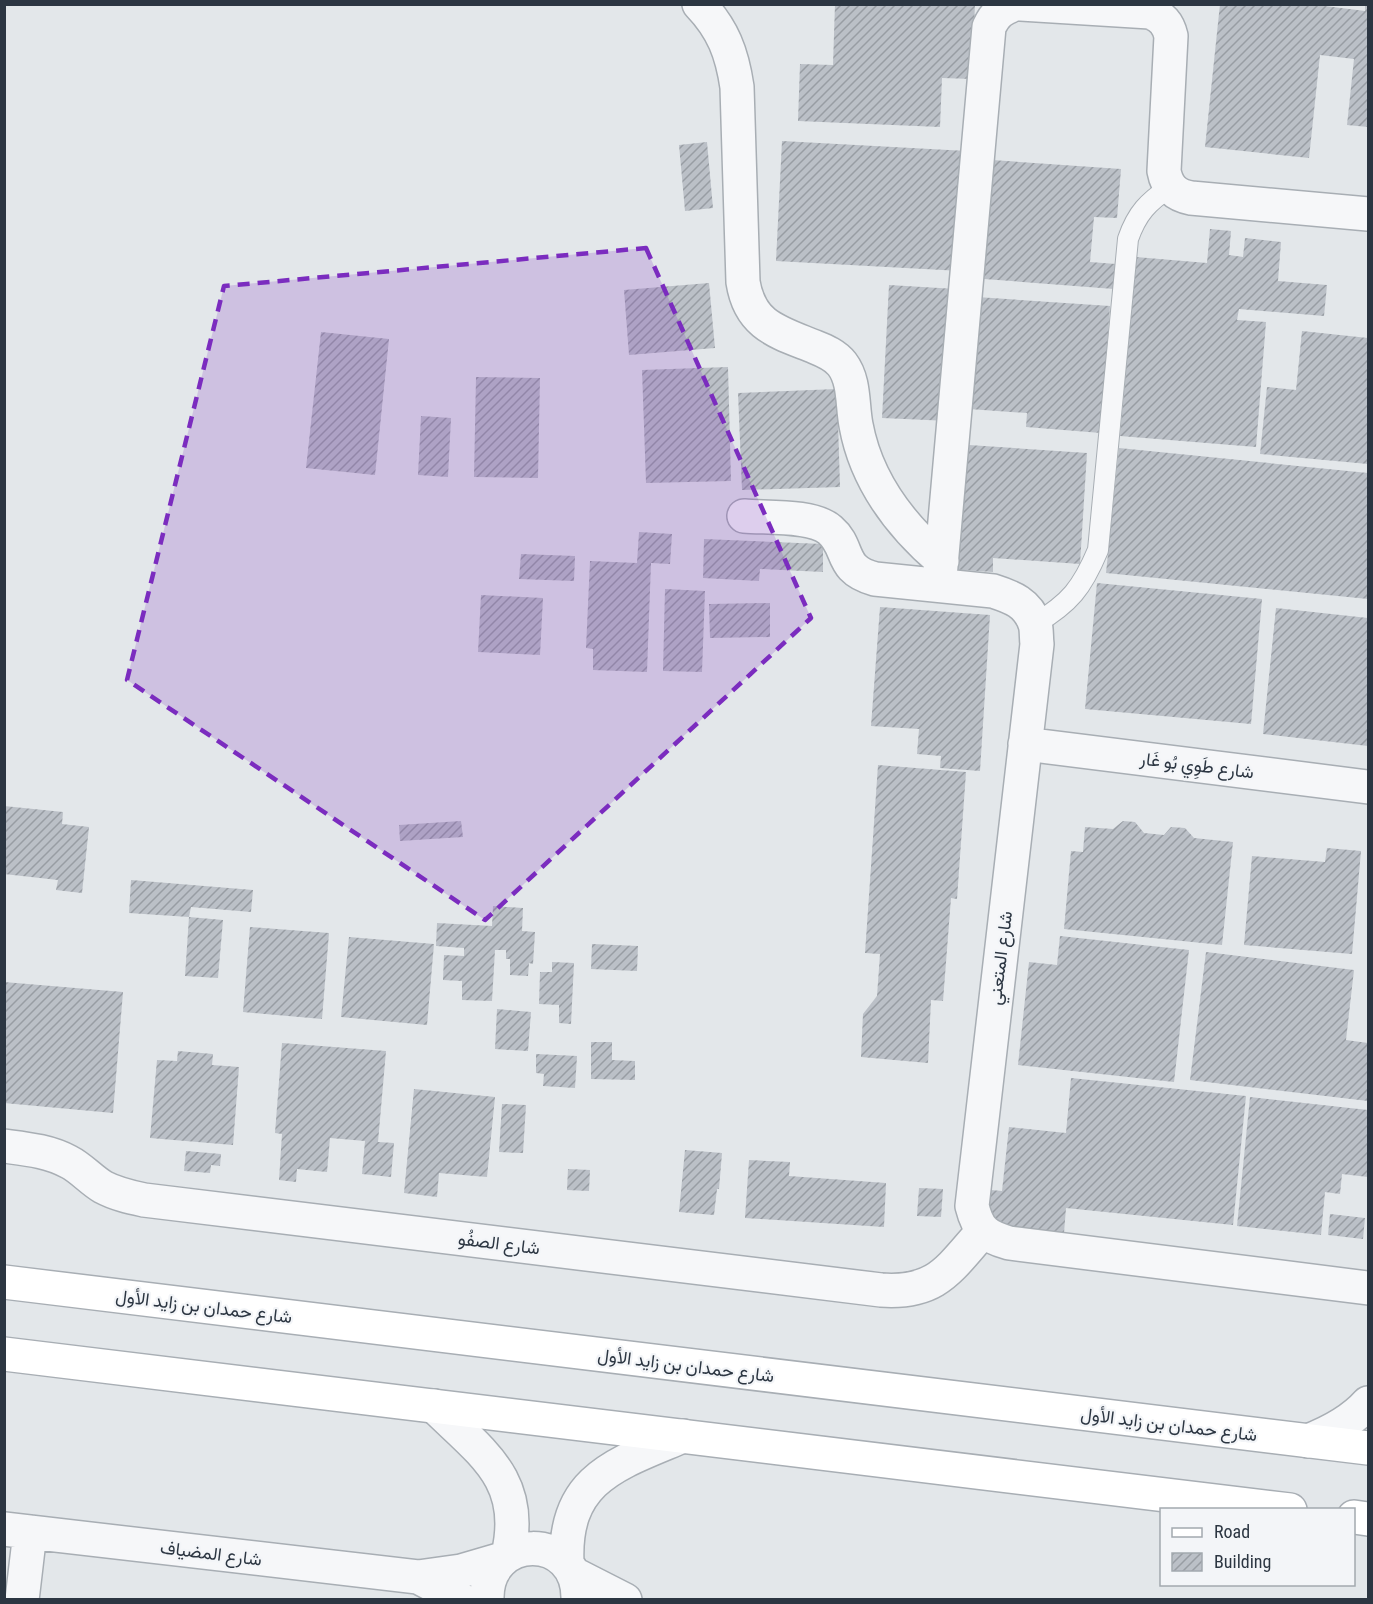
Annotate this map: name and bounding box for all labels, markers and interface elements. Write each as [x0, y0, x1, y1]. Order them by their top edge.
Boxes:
street label: شارع طَوِي بُو غَار [1137, 747, 1255, 787]
street label: شارع المتعني [984, 910, 1021, 1007]
street label: شارع الصفُو [457, 1228, 541, 1260]
street label: شارع حمدان بن زايد الأول [114, 1285, 293, 1329]
street label: شارع حمدان بن زايد الأول [596, 1344, 775, 1388]
street label: شارع حمدان بن زايد الأول [1079, 1403, 1258, 1447]
legend [1160, 1508, 1355, 1586]
text: Road [1214, 1521, 1250, 1542]
street label: شارع المضياف [159, 1536, 263, 1572]
text: Building [1214, 1551, 1271, 1572]

